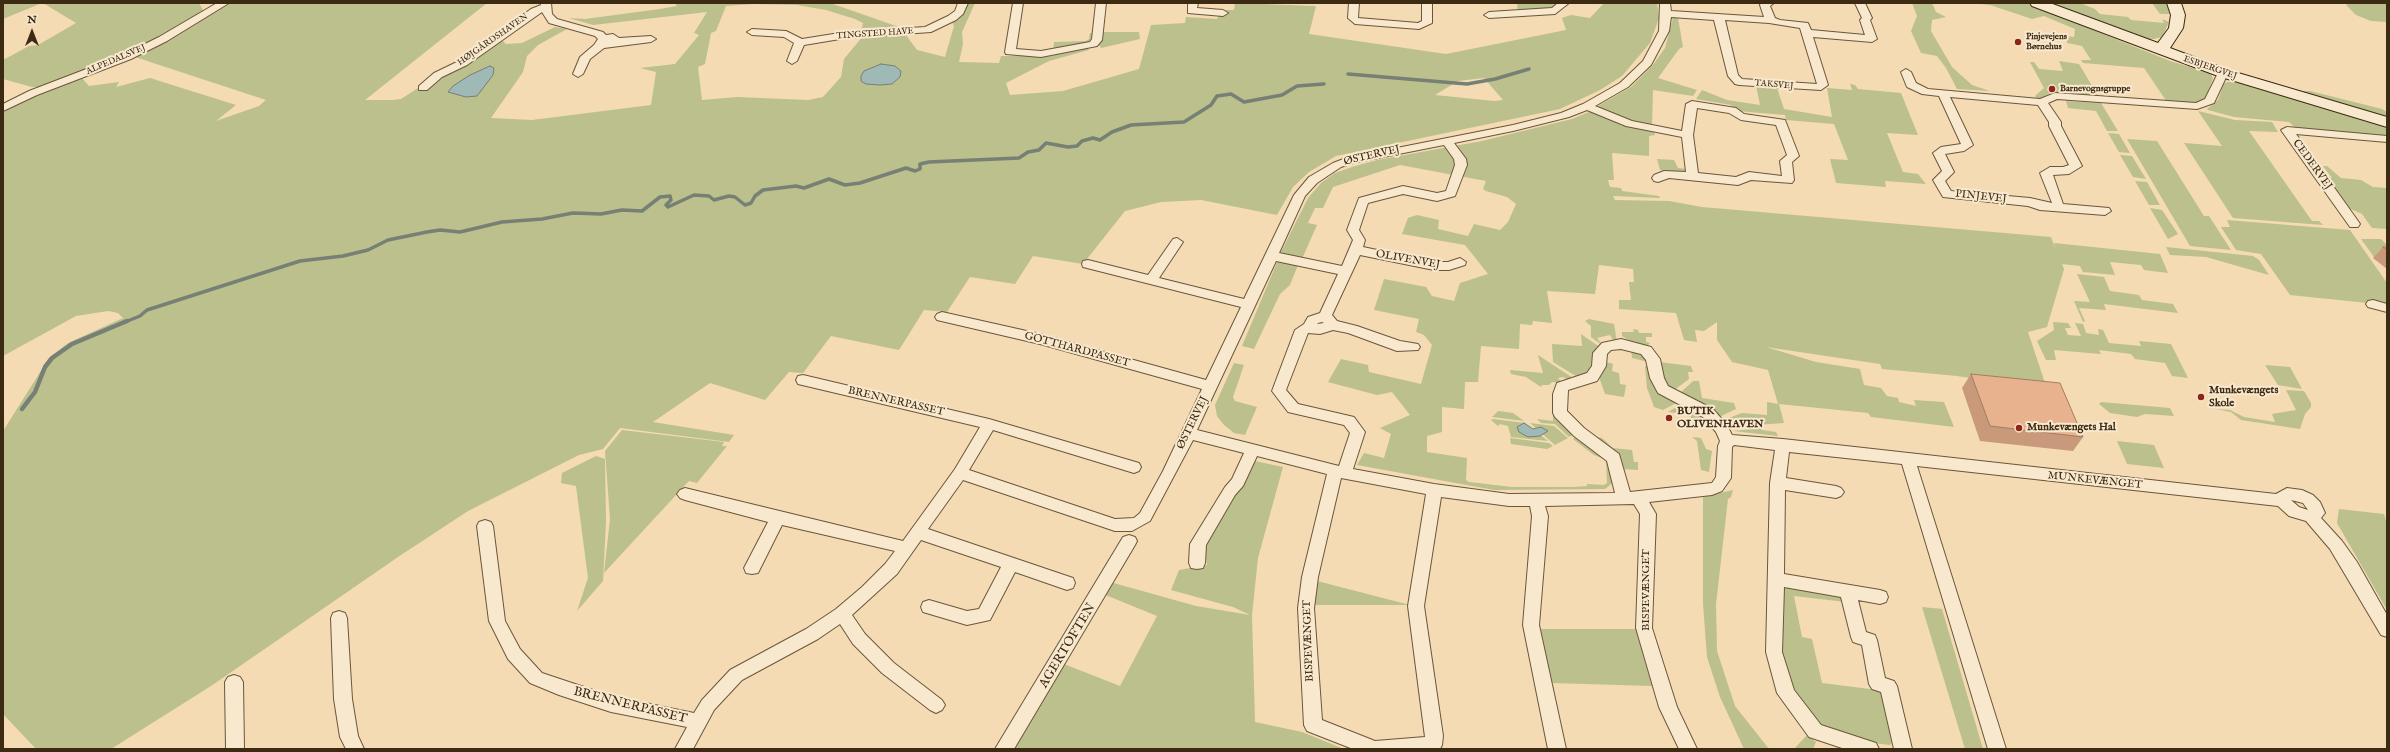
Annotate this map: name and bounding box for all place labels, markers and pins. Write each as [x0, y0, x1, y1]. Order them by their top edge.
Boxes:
place label: Pinjevejens Børnehus [2026, 32, 2067, 53]
marker: Pinjevejens Børnehus [2013, 37, 2023, 47]
marker: Barnevognsgruppe [2047, 84, 2057, 94]
place label: Barnevognsgruppe [2060, 84, 2130, 94]
place label: Munkevængets Skole [2209, 384, 2278, 410]
marker: Munkevængets Skole [2196, 392, 2206, 402]
place label: BUTIK OLIVENHAVEN [1677, 405, 1764, 431]
marker: BUTIK OLIVENHAVEN [1664, 413, 1674, 423]
place label: Munkevængets Hal [2027, 421, 2116, 435]
marker: Munkevængets Hal [2014, 423, 2024, 433]

